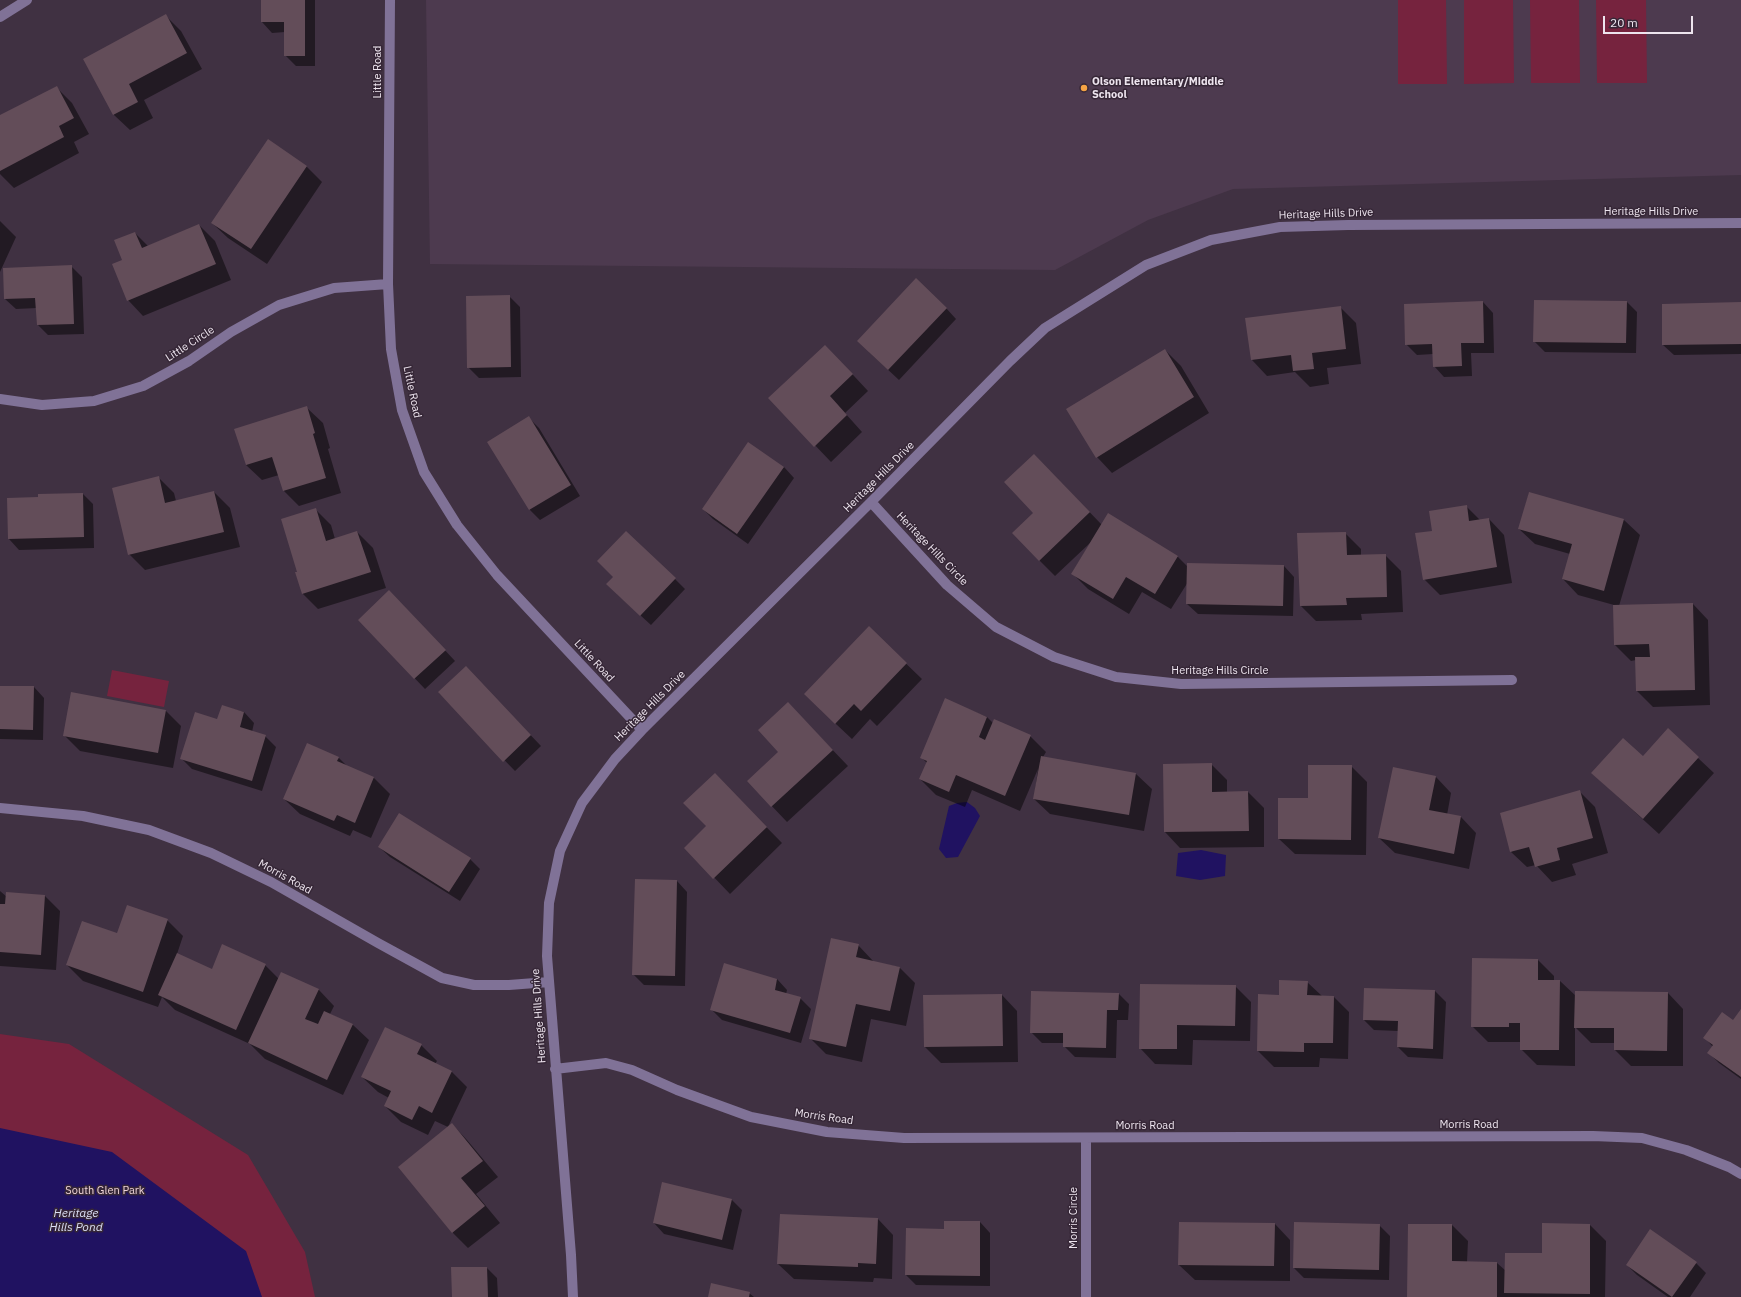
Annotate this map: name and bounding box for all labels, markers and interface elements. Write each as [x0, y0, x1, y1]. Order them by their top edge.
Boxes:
scale bar [1605, 8, 1695, 34]
text: 20 m [1610, 15, 1638, 30]
street label: Little Road [371, 46, 385, 98]
place label: Olson Elementary/Middle School [1092, 75, 1224, 101]
marker: Olson Elementary/Middle School [1079, 83, 1089, 93]
street label: Heritage Hills Drive [1604, 205, 1698, 219]
street label: Heritage Hills Drive [1278, 206, 1374, 222]
street label: Little Circle [163, 323, 217, 365]
street label: Little Road [400, 365, 424, 419]
street label: Heritage Hills Drive [841, 439, 917, 515]
street label: Heritage Hills Circle [893, 509, 971, 589]
street label: Little Road [571, 637, 617, 685]
street label: Heritage Hills Circle [1171, 664, 1269, 678]
street label: Heritage Hills Drive [612, 668, 688, 744]
street label: Morris Road [256, 857, 314, 897]
street label: Heritage Hills Drive [529, 968, 549, 1064]
street label: Morris Road [794, 1106, 854, 1128]
street label: Morris Road [1439, 1118, 1499, 1132]
street label: Morris Road [1115, 1119, 1175, 1133]
park label: South Glen Park [65, 1184, 145, 1198]
street label: Morris Circle [1067, 1187, 1081, 1249]
water label: Heritage Hills Pond [49, 1207, 103, 1235]

